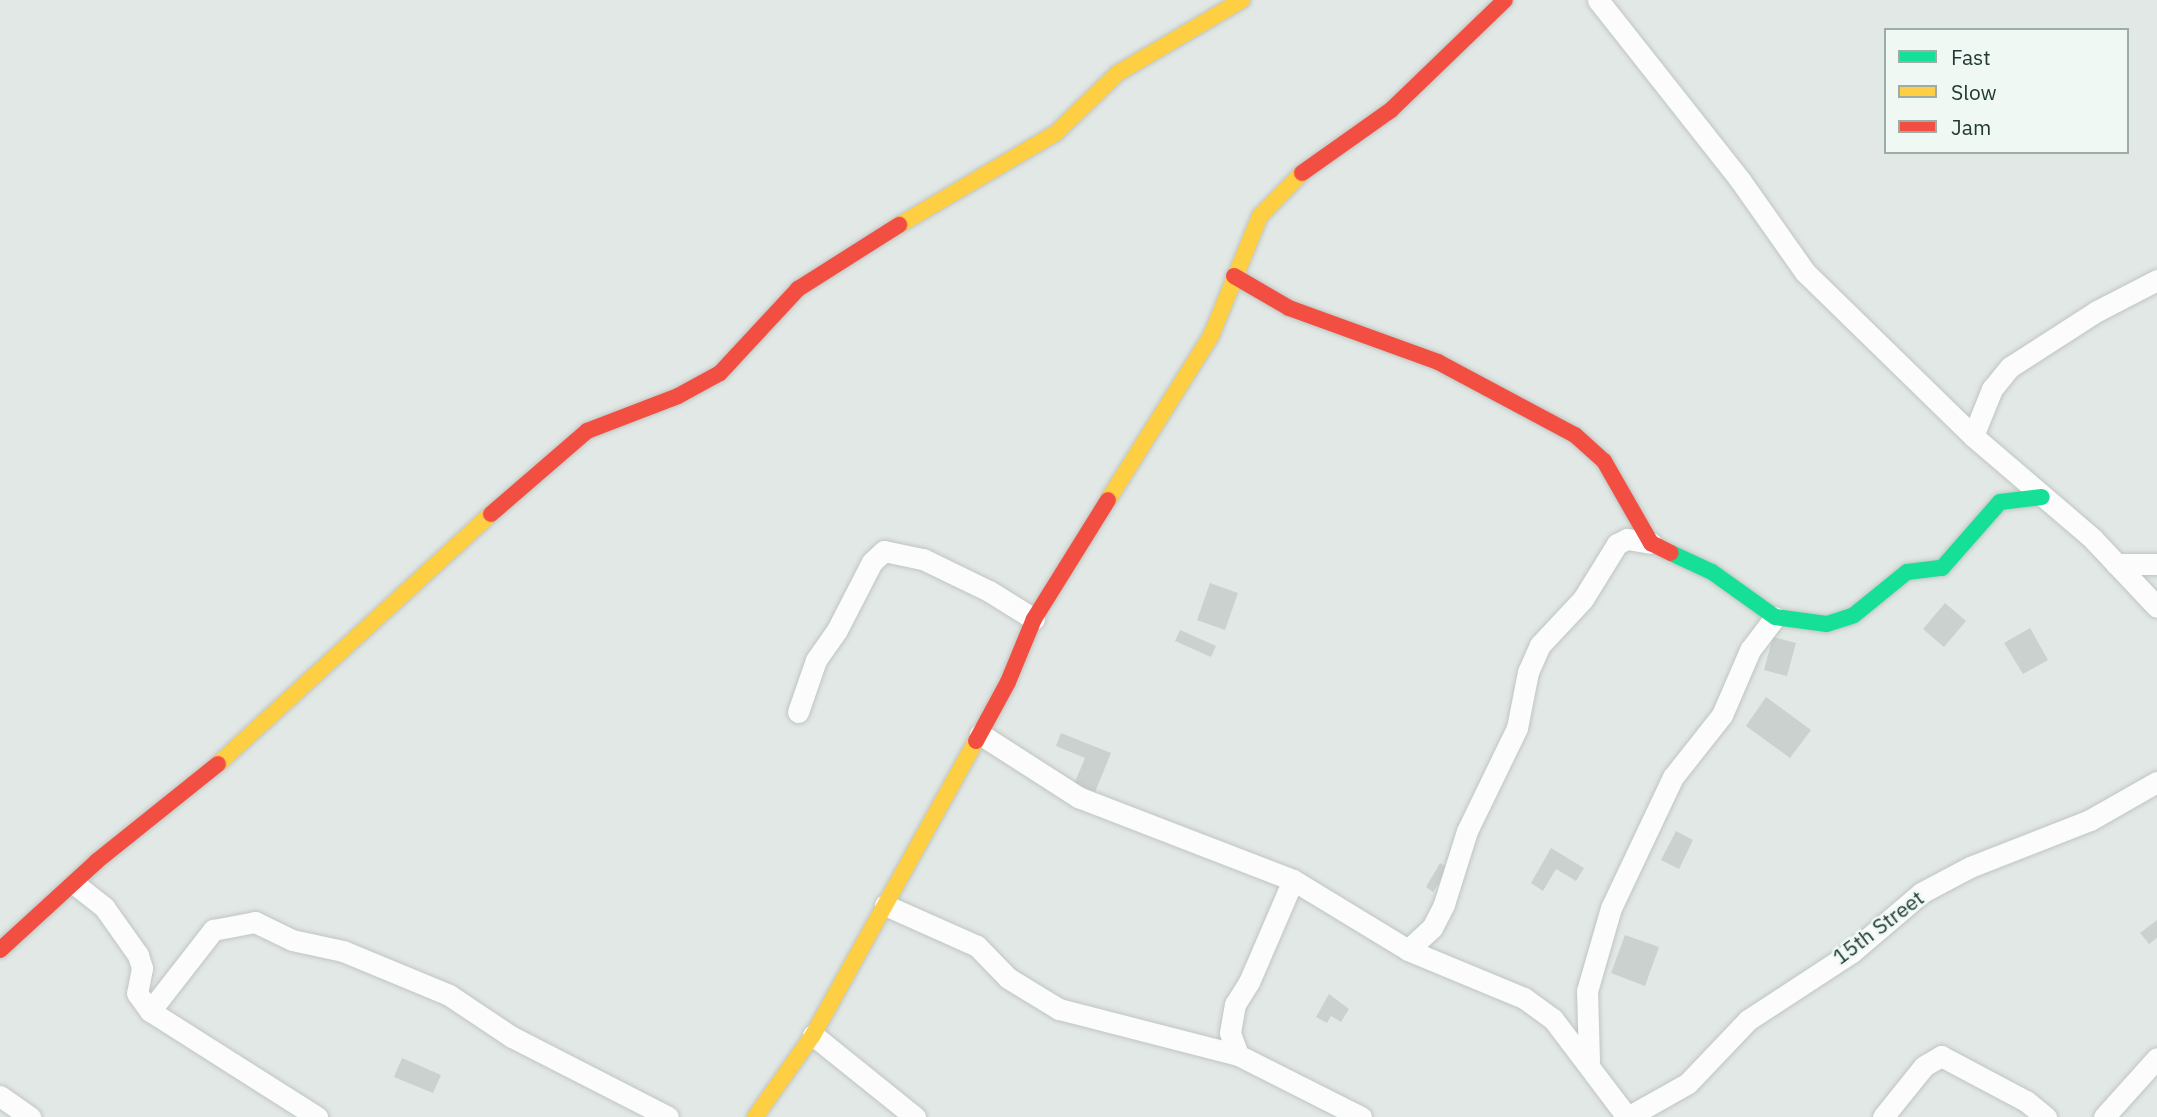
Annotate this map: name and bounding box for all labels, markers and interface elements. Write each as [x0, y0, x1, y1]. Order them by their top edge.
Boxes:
legend [1884, 28, 2129, 154]
text: Fast [1951, 43, 1991, 71]
text: Slow [1951, 78, 1997, 106]
text: Jam [1951, 113, 1991, 141]
street label: 15th Street [1828, 885, 1928, 969]

